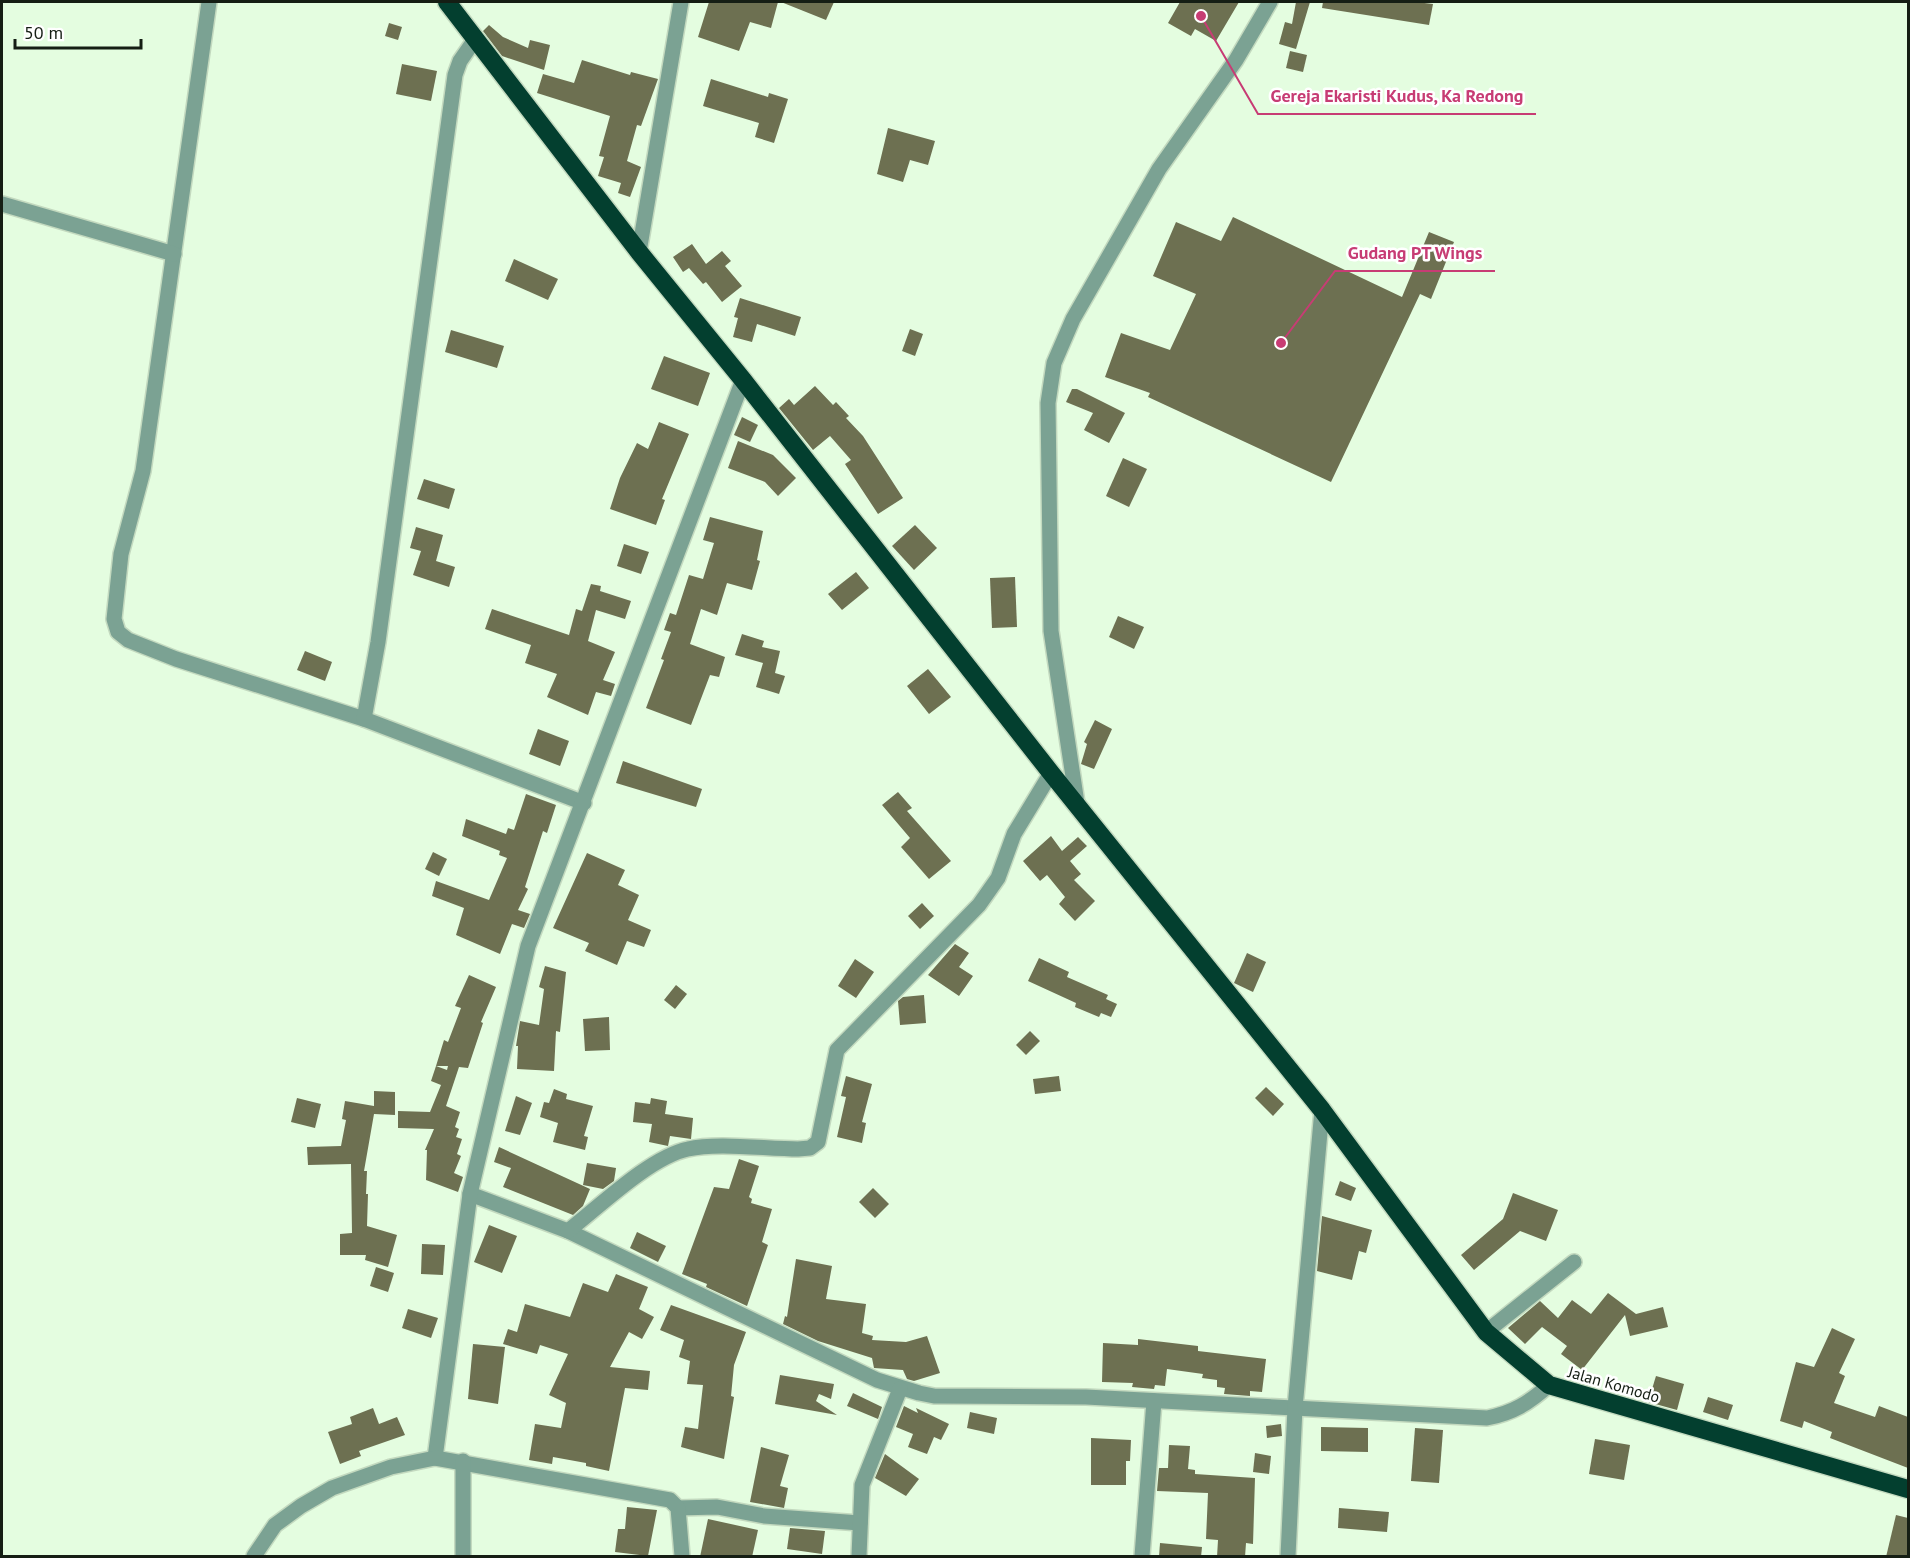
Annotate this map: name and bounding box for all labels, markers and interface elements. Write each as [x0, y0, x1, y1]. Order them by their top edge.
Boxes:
scale bar [15, 12, 141, 50]
text: 50 m [24, 21, 63, 44]
callout: Gereja Ekaristi Kudus, Ka Redong [1258, 78, 1536, 114]
text: Gereja Ekaristi Kudus, Ka Redong [1270, 84, 1524, 107]
callout: Gudang PT Wings [1335, 235, 1495, 271]
text: Gudang PT Wings [1348, 241, 1483, 264]
street label: Jalan Komodo [1565, 1361, 1662, 1407]

